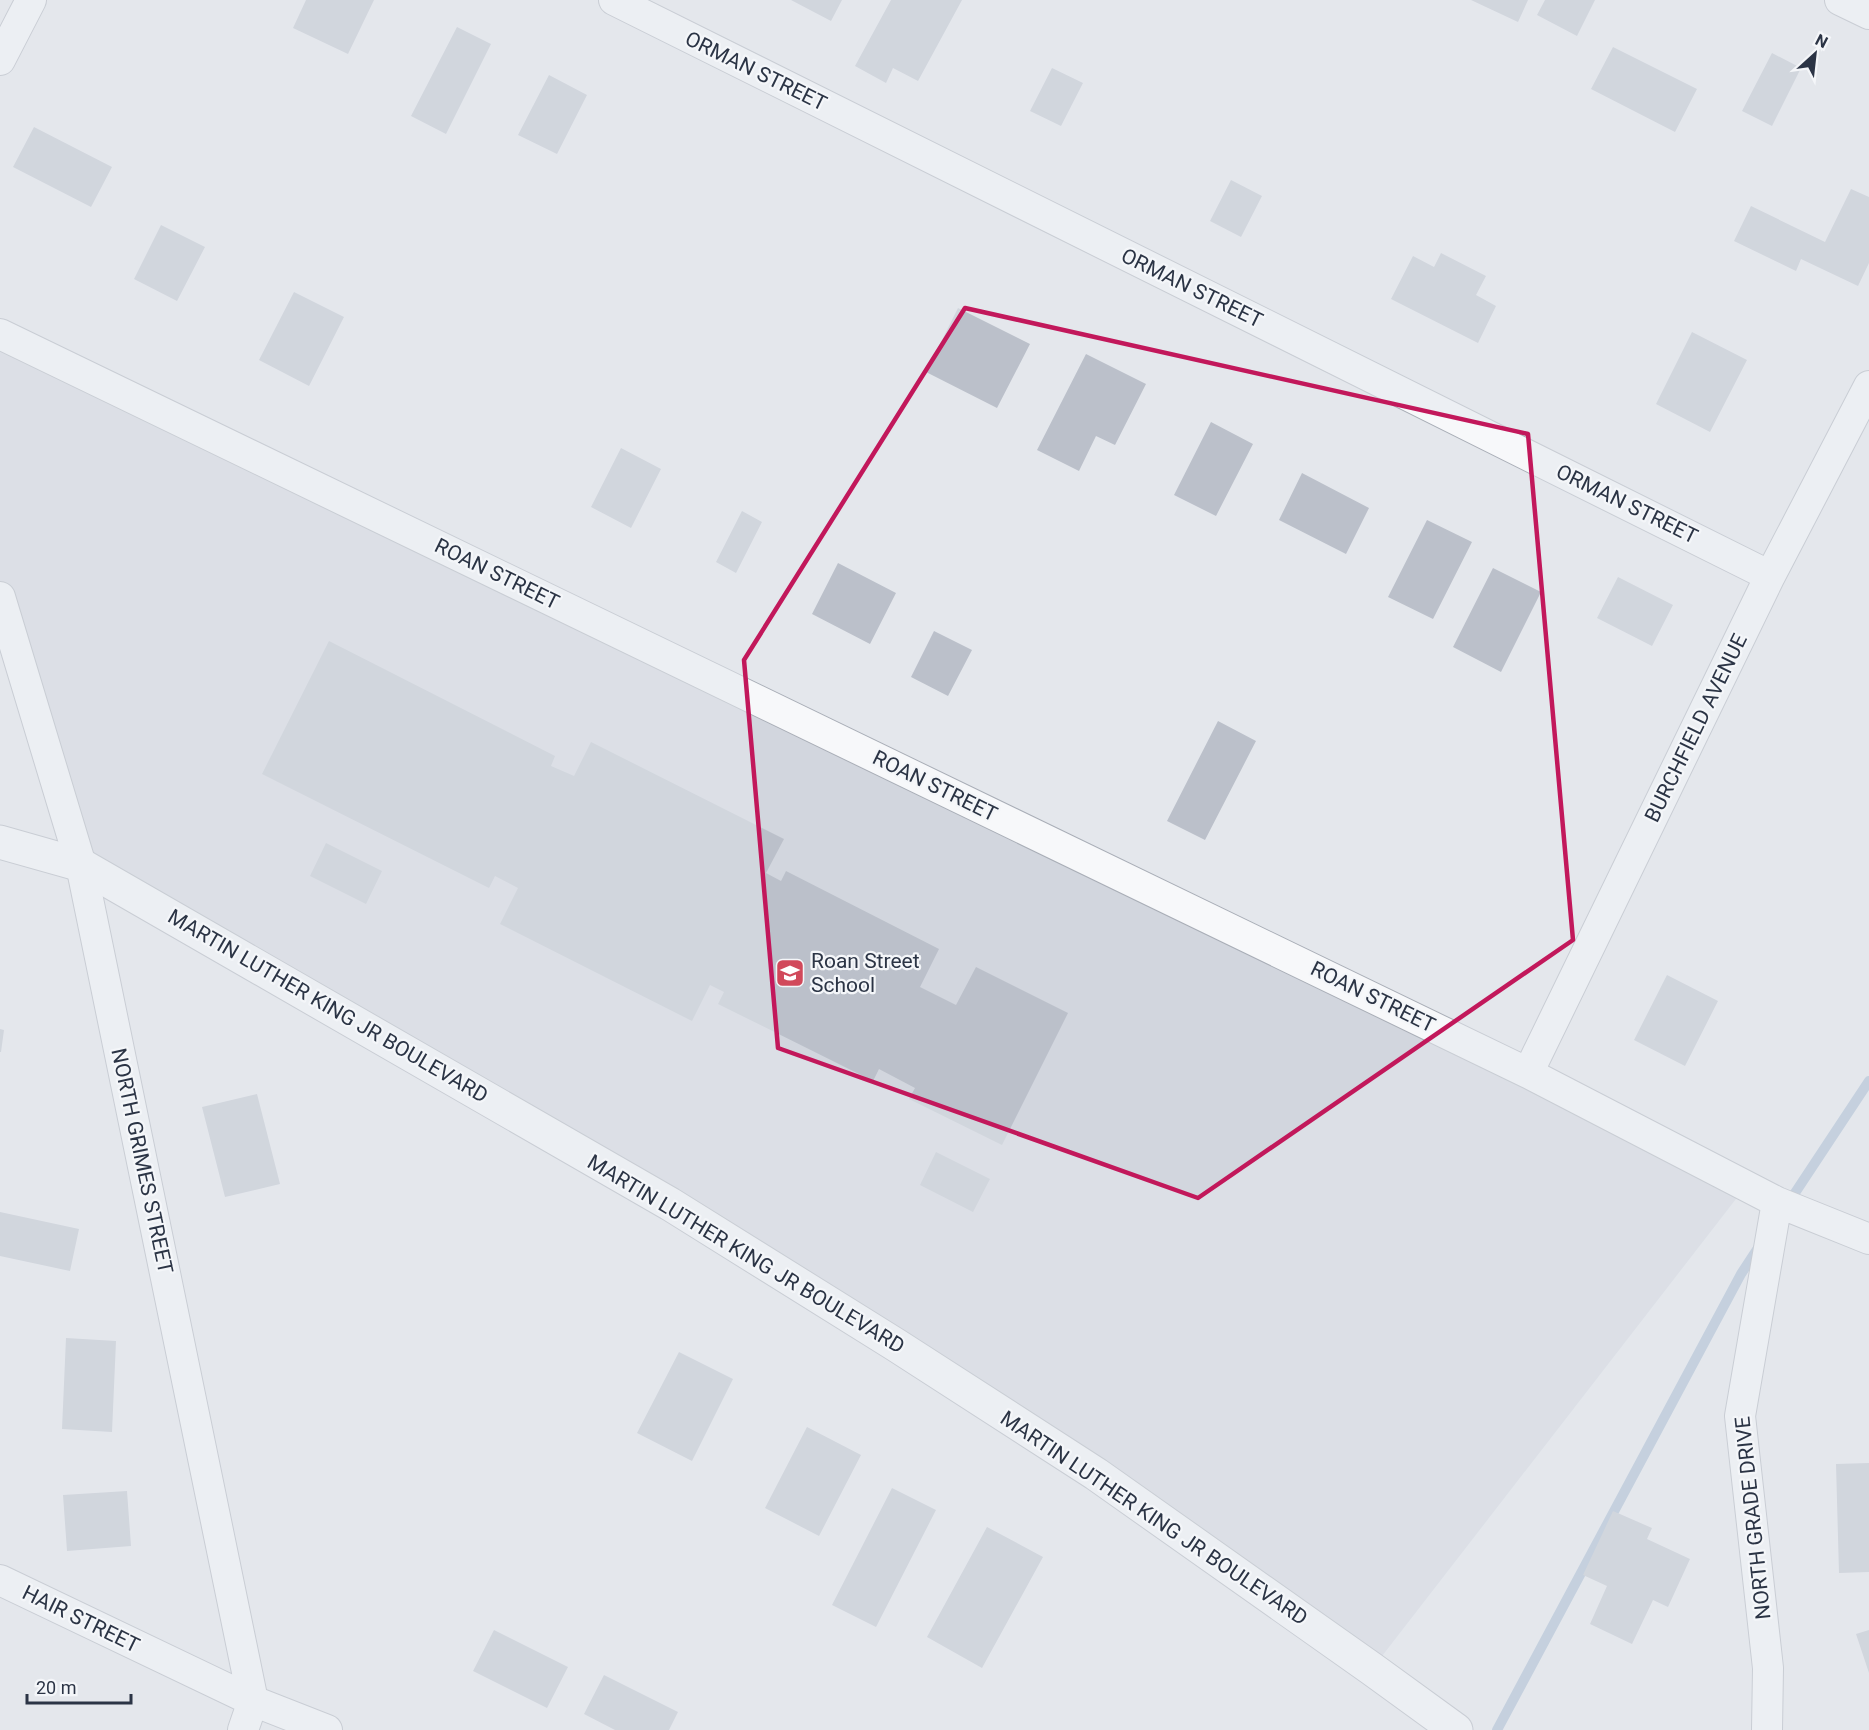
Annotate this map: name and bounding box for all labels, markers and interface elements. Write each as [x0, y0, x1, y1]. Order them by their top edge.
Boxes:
north arrow [1785, 24, 1845, 84]
street label: ORMAN STREET [681, 26, 831, 116]
text: N [1812, 30, 1831, 52]
street label: ORMAN STREET [1117, 243, 1267, 333]
street label: ORMAN STREET [1552, 459, 1702, 549]
street label: ROAN STREET [431, 533, 564, 615]
street label: BURCHFIELD AVENUE [1640, 630, 1752, 826]
street label: ROAN STREET [869, 745, 1002, 827]
street label: MARTIN LUTHER KING JR BOULEVARD [164, 904, 492, 1108]
place label: Roan Street School [811, 949, 920, 997]
street label: ROAN STREET [1307, 956, 1440, 1038]
school or university icon: Roan Street School [774, 957, 806, 989]
street label: NORTH GRIMES STREET [106, 1046, 178, 1276]
street label: MARTIN LUTHER KING JR BOULEVARD [583, 1150, 909, 1358]
street label: MARTIN LUTHER KING JR BOULEVARD [996, 1406, 1312, 1630]
street label: NORTH GRADE DRIVE [1730, 1415, 1776, 1621]
street label: HAIR STREET [19, 1580, 144, 1658]
scale bar [27, 1667, 130, 1705]
text: 20 m [36, 1677, 76, 1698]

